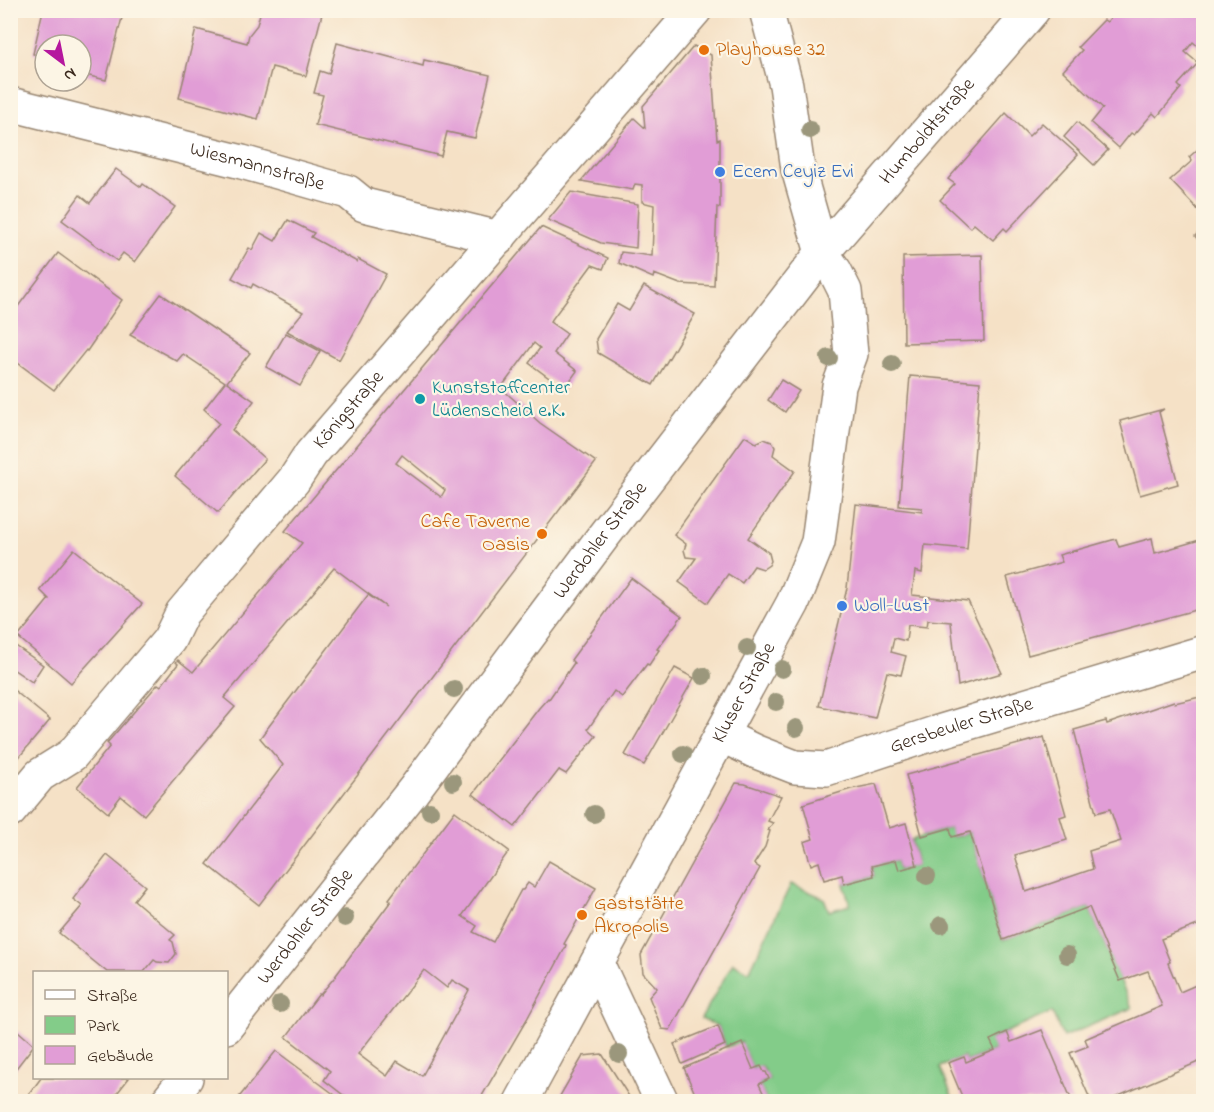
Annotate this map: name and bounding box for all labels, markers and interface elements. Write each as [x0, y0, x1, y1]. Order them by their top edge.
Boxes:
north arrow [33, 33, 93, 93]
place label: Playhouse 32 [716, 36, 825, 65]
marker: Playhouse 32 [697, 43, 711, 57]
text: N [59, 61, 81, 87]
street label: Humboldtstraße [873, 71, 982, 191]
street label: Wiesmannstraße [187, 135, 328, 199]
place label: Ecem Ceyiz Evi [732, 158, 854, 187]
marker: Ecem Ceyiz Evi [713, 165, 727, 179]
street label: Königstraße [307, 364, 391, 456]
place label: Kunststoffcenter Lüdenscheid e.K. [432, 374, 571, 426]
marker: Kunststoffcenter Lüdenscheid e.K. [413, 392, 427, 406]
street label: Werdohler Straße [547, 476, 655, 605]
place label: Cafe Taverne Oasis [420, 508, 530, 560]
marker: Cafe Taverne Oasis [535, 527, 549, 541]
place label: Woll-Lust [854, 592, 929, 621]
marker: Woll-Lust [835, 599, 849, 613]
street label: Kluser Straße [705, 637, 783, 748]
street label: Gersbeuler Straße [886, 690, 1037, 761]
street label: Werdohler Straße [250, 862, 361, 991]
place label: Gaststätte Akropolis [594, 890, 684, 942]
marker: Gaststätte Akropolis [575, 908, 589, 922]
legend [33, 971, 228, 1079]
text: Straße [87, 984, 138, 1010]
text: Park [87, 1014, 120, 1040]
text: Gebäude [87, 1044, 154, 1070]

